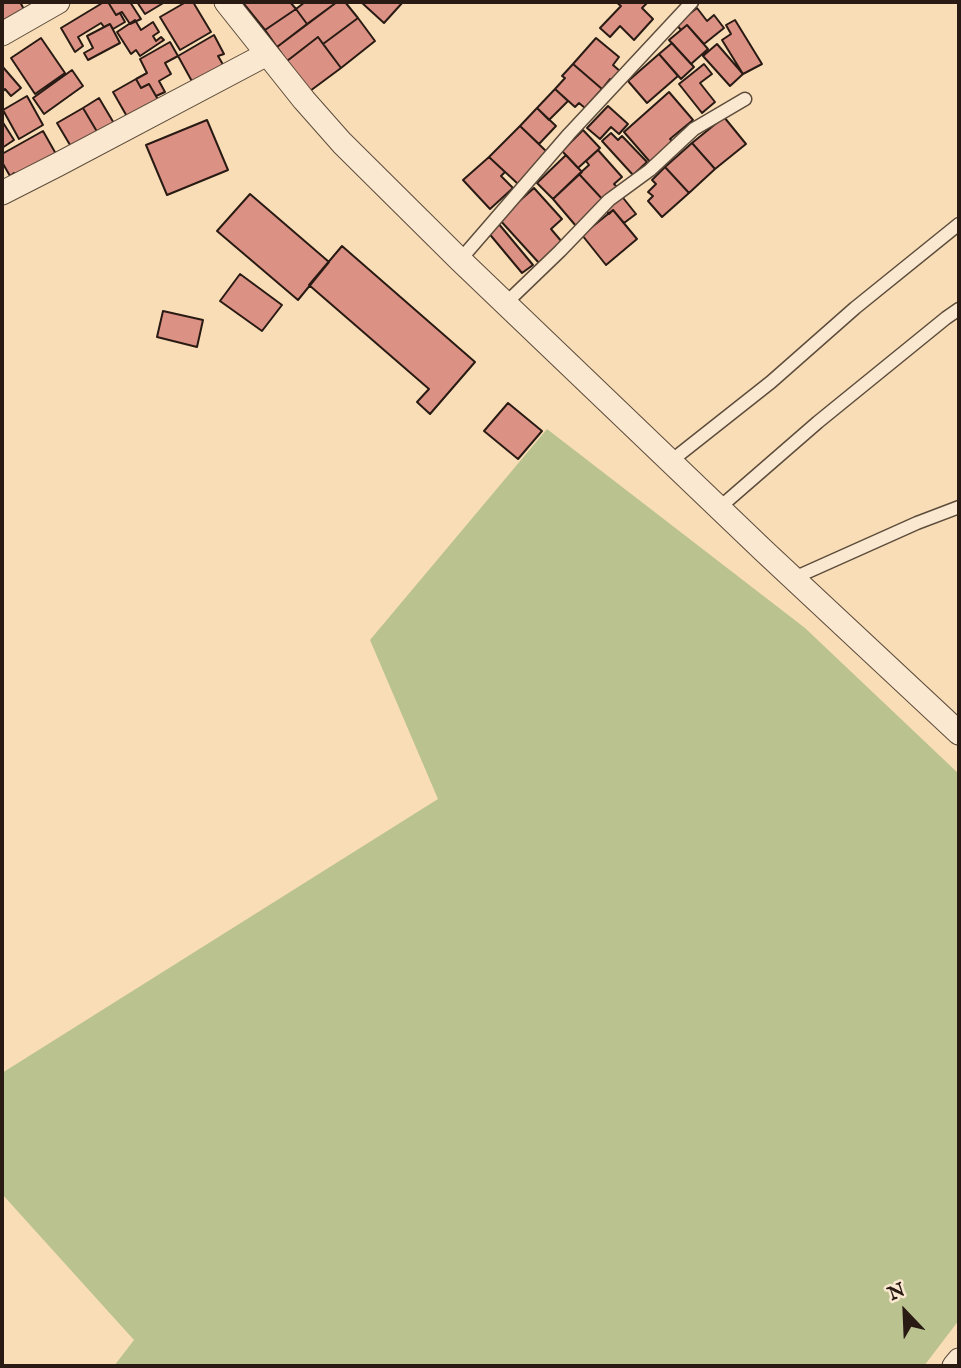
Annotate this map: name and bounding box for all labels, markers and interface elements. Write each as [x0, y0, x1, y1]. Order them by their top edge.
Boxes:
north arrow [870, 1277, 940, 1347]
text: N [885, 1278, 909, 1307]

